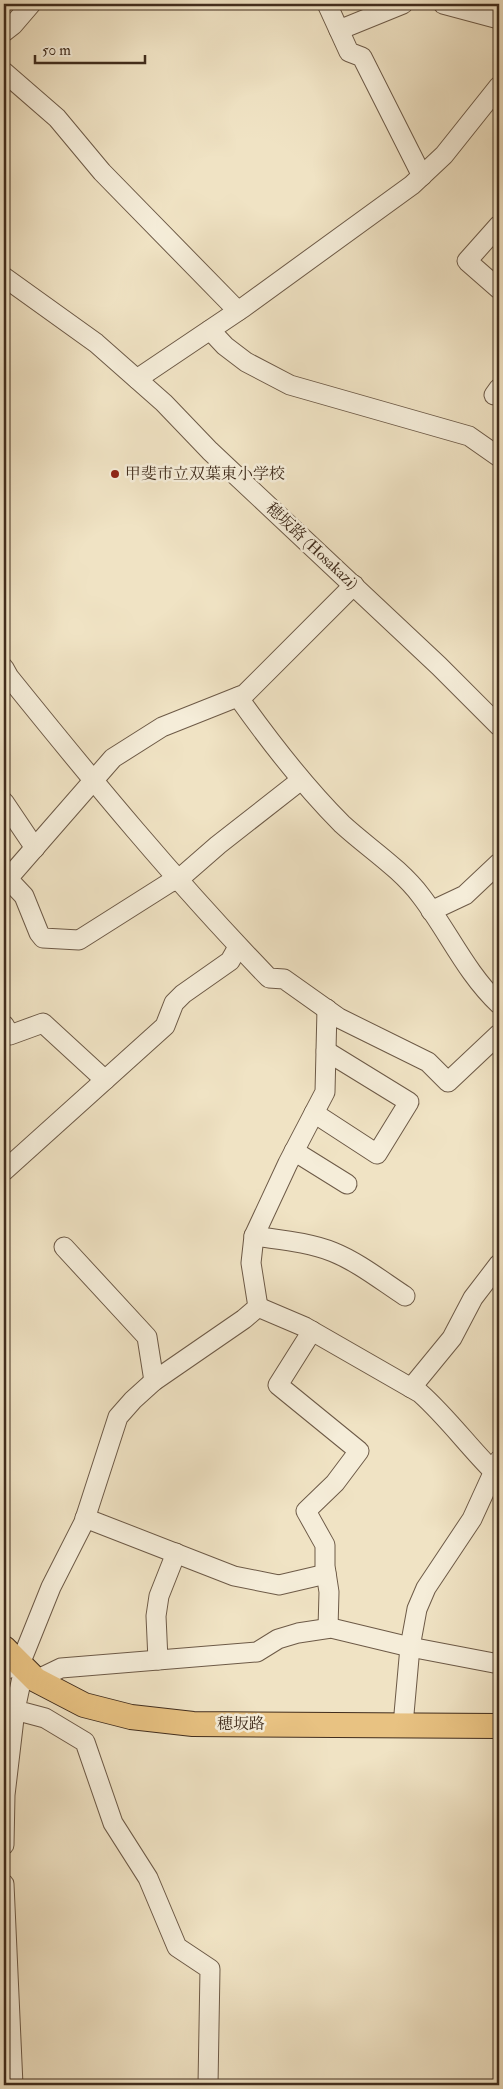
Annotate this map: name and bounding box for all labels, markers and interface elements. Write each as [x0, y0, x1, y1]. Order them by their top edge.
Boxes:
scale bar [35, 32, 145, 64]
text: 50 m [42, 41, 71, 60]
place label: 甲斐市立双葉東小学校 [125, 464, 285, 484]
marker: 甲斐市立双葉東小学校 [109, 468, 121, 480]
street label: 穂坂路 (Hosakazi) [262, 498, 362, 594]
street label: 穂坂路 [217, 1714, 265, 1734]

